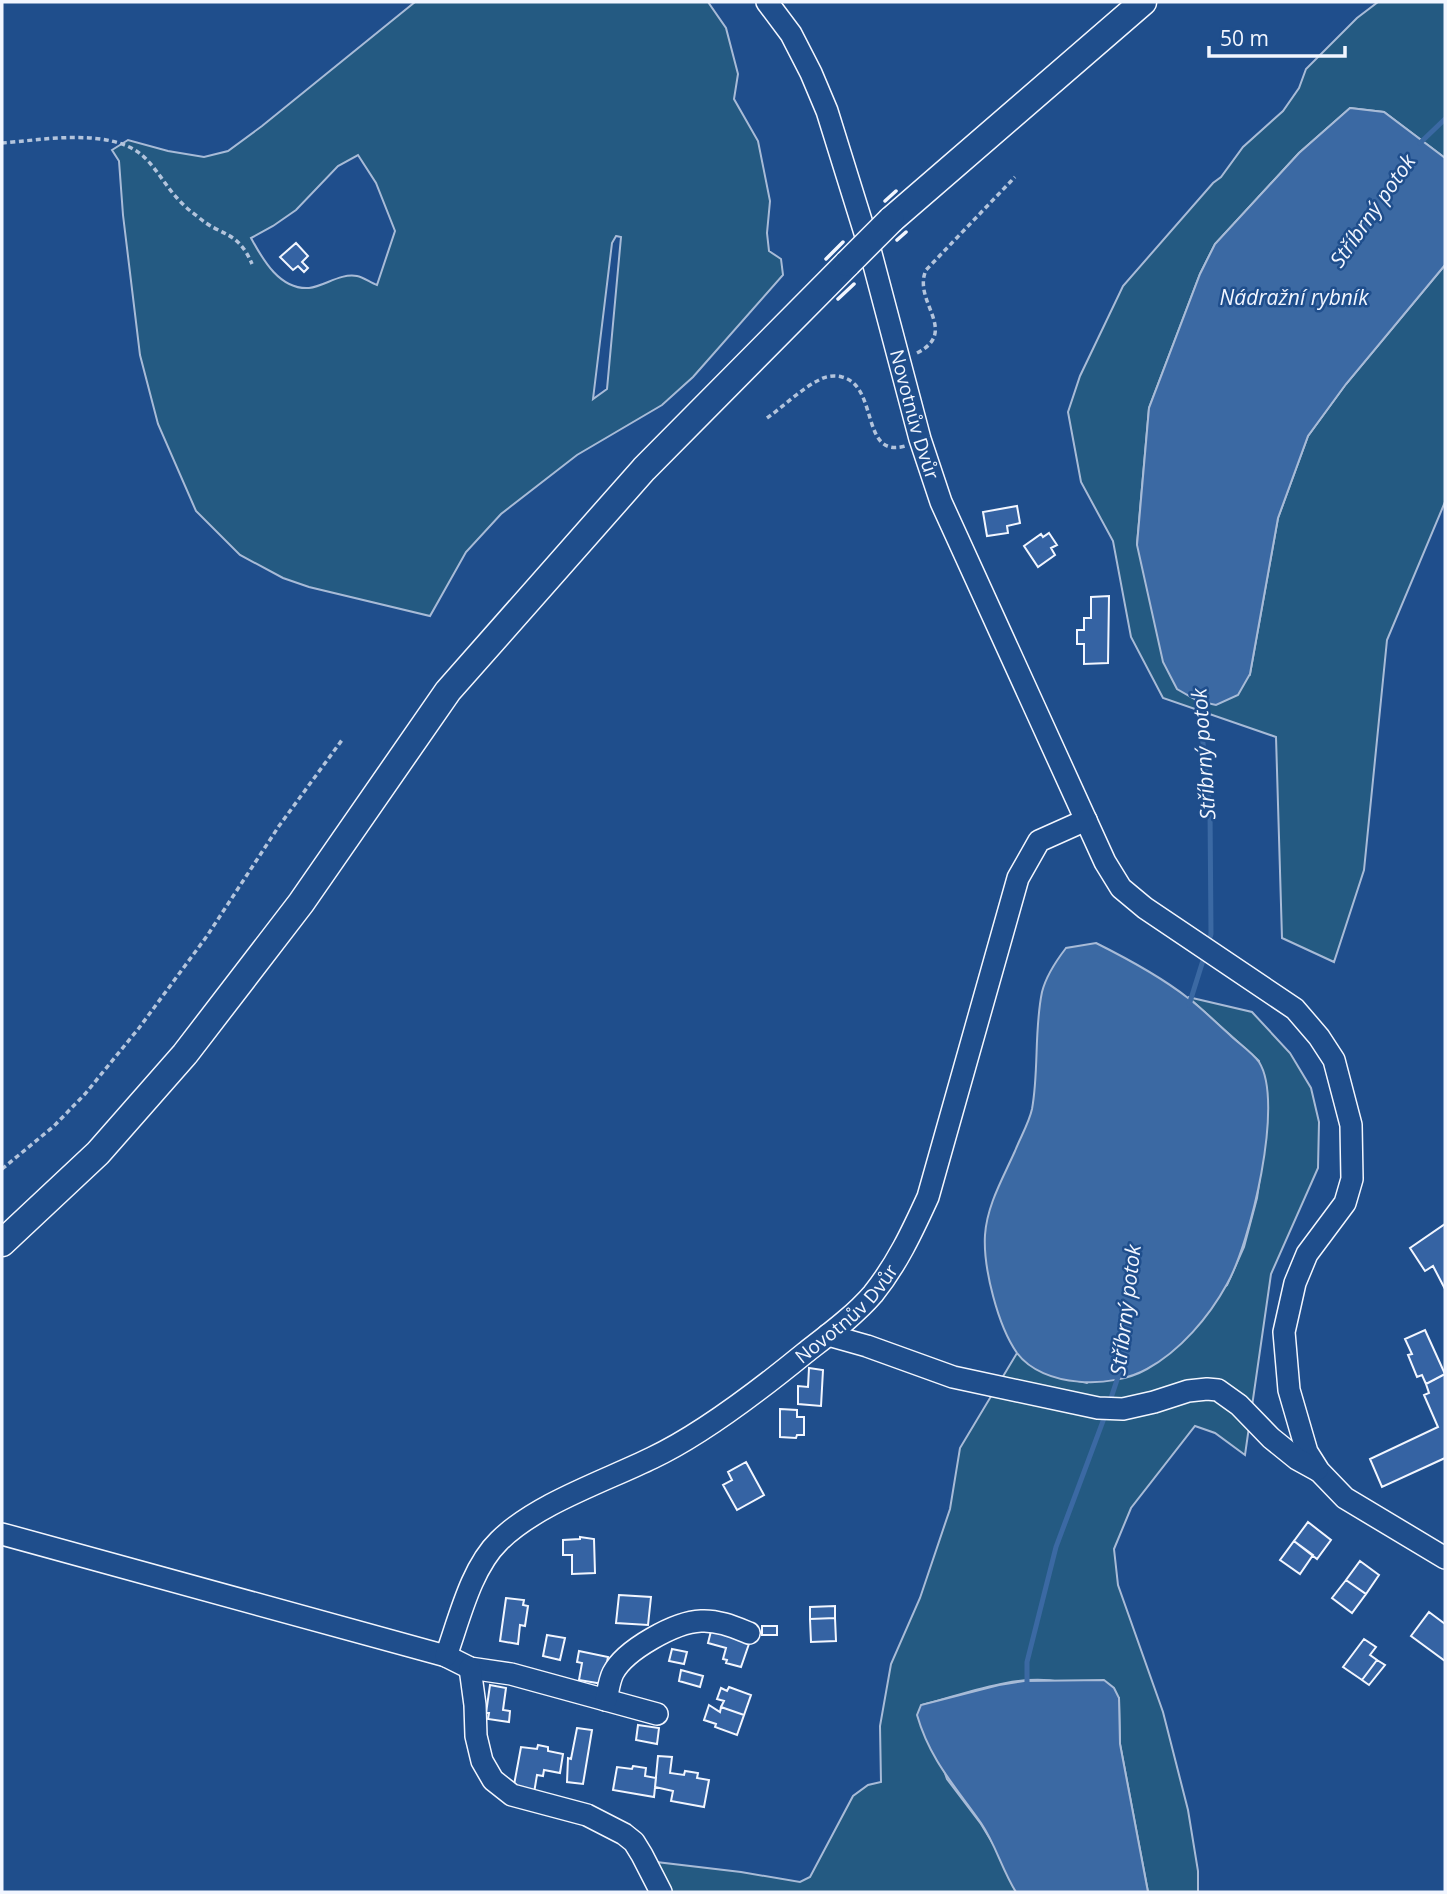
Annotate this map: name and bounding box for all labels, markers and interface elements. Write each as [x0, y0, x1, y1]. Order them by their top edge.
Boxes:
scale bar [1209, 14, 1346, 58]
text: 50 m [1220, 24, 1269, 52]
water label: Stříbrný potok [1323, 148, 1422, 272]
water label: Nádražní rybník [1220, 283, 1369, 311]
street label: Novotnův Dvůr [884, 347, 946, 483]
water label: Stříbrný potok [1184, 687, 1222, 821]
water label: Stříbrný potok [1103, 1242, 1147, 1377]
street label: Novotnův Dvůr [789, 1259, 904, 1369]

